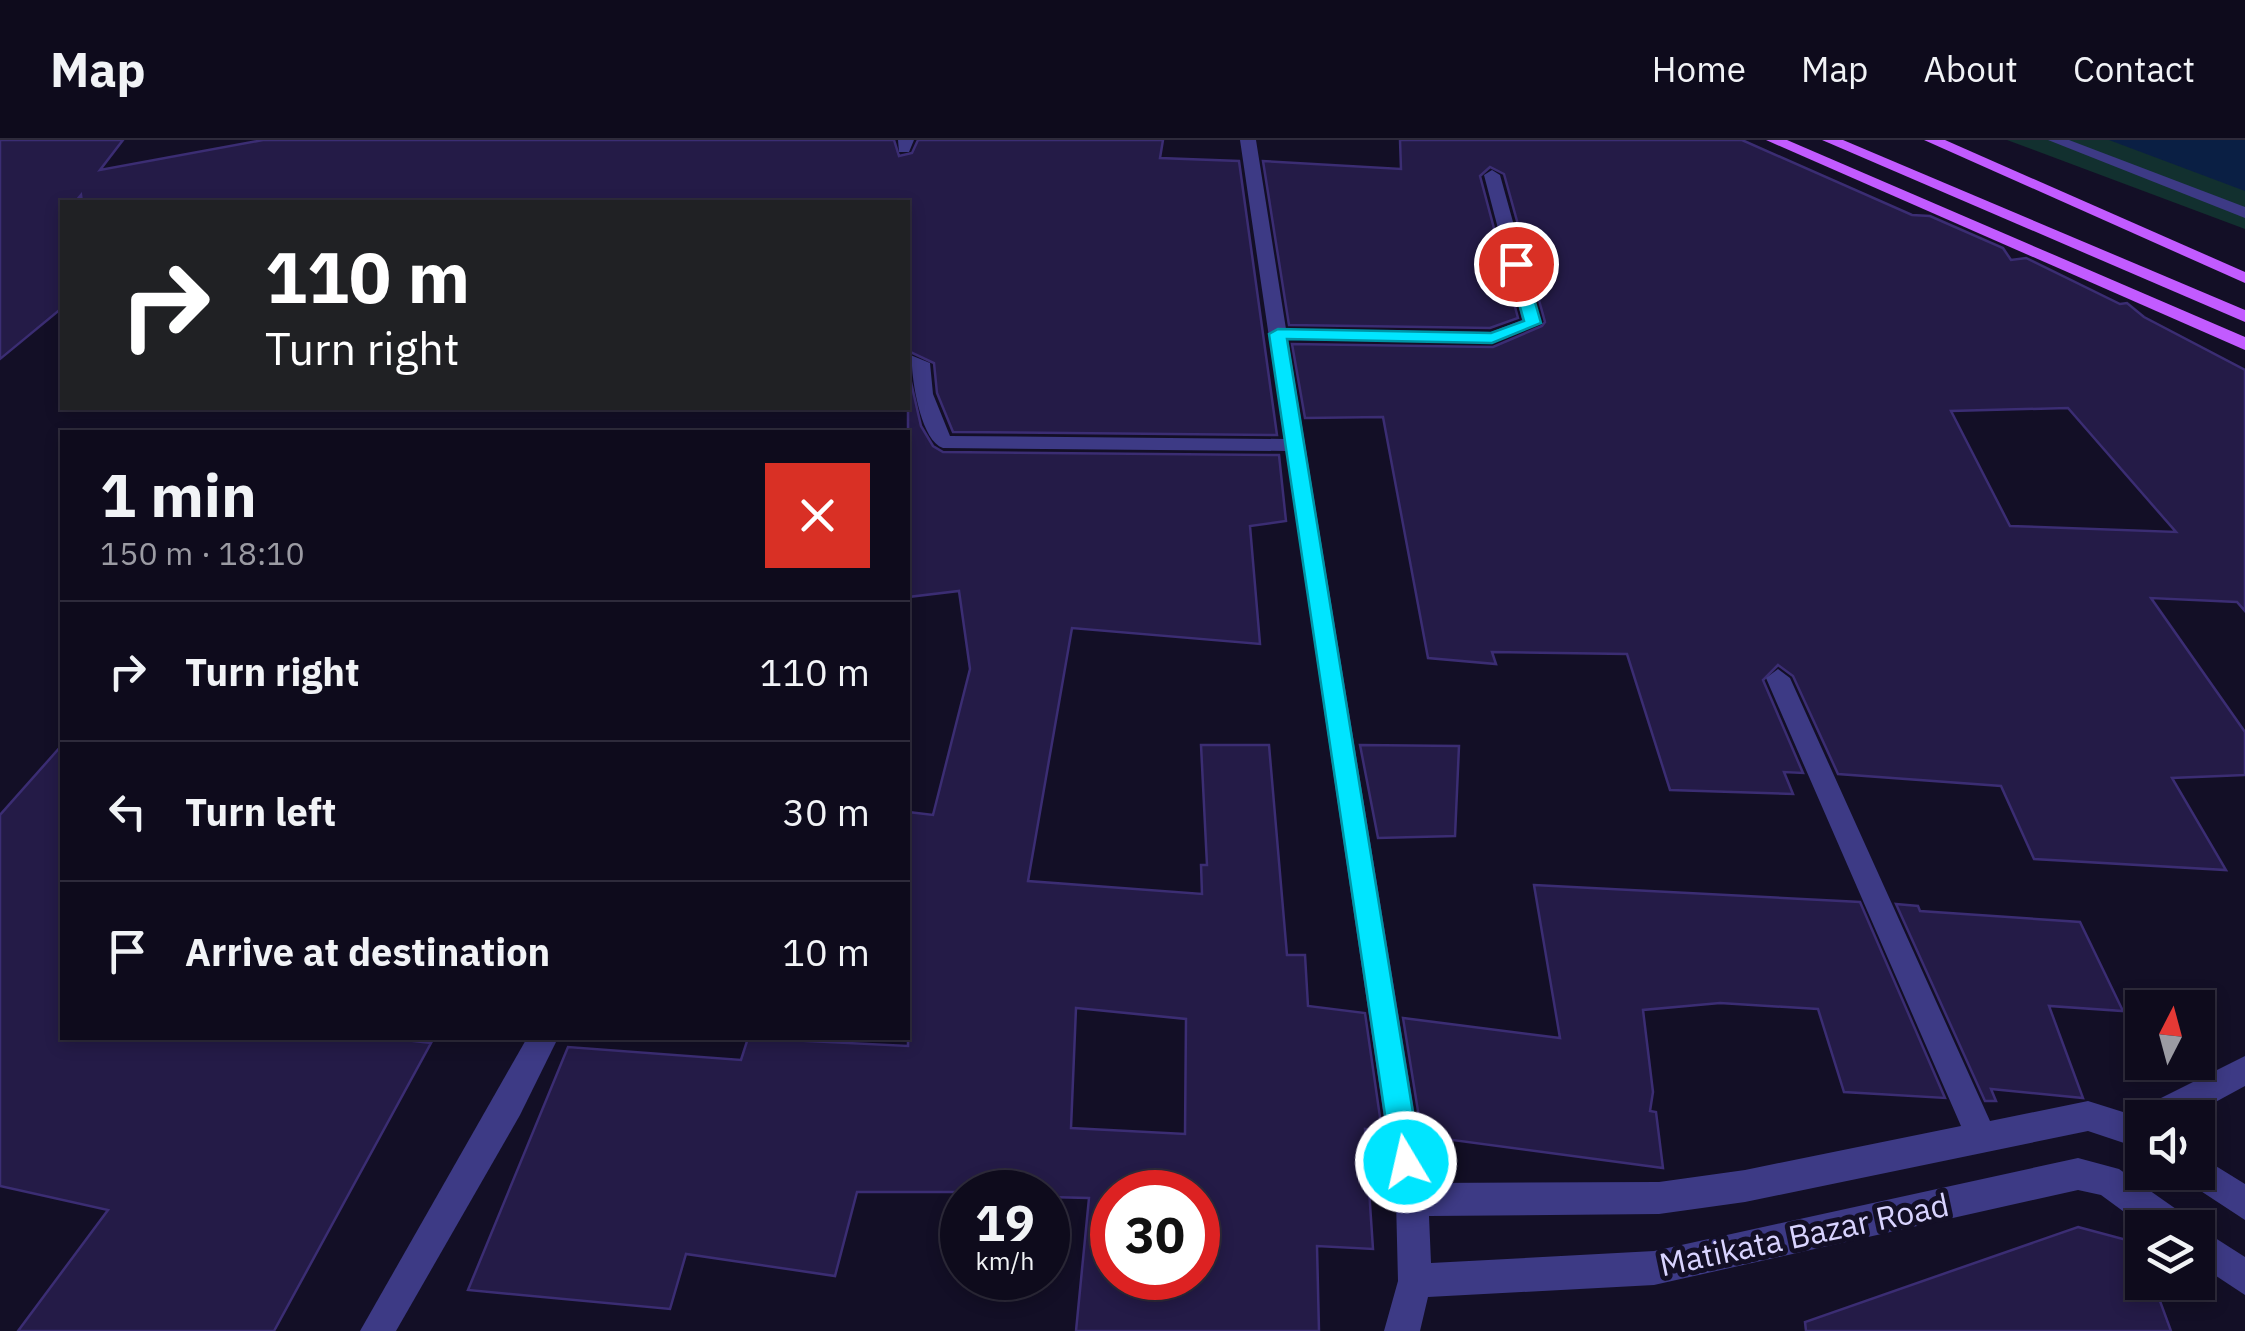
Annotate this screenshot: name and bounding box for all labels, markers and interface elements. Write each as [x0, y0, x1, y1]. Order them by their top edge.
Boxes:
text: Map [50, 38, 146, 100]
text: Home [1652, 46, 1746, 92]
text: Map [1801, 46, 1868, 92]
text: About [1923, 46, 2018, 92]
text: Contact [2073, 46, 2195, 92]
pin [1474, 222, 1559, 307]
text: 110 m [265, 231, 470, 322]
icon: arrive [1489, 237, 1544, 292]
icon: right [100, 240, 230, 370]
text: Turn right [265, 319, 460, 377]
text: 1 min [100, 455, 257, 534]
button: close [765, 463, 870, 568]
text: 150 m · 18:10 [100, 532, 305, 574]
icon: right [100, 644, 155, 699]
text: Turn right [185, 647, 360, 696]
text: 110 m [759, 647, 870, 696]
icon: left [100, 784, 155, 839]
text: Turn left [185, 787, 336, 836]
text: 30 m [782, 787, 870, 836]
icon: arrive [100, 924, 155, 979]
text: Arrive at destination [185, 927, 550, 976]
text: 10 m [782, 927, 870, 976]
north arrow [2125, 990, 2215, 1080]
map controls [2125, 990, 2215, 1300]
button: sound [2125, 1100, 2215, 1190]
position arrow [1354, 1110, 1458, 1214]
speed limit sign: 30 [1090, 1170, 1220, 1300]
street label: Matikata Bazar Road [1655, 1183, 1953, 1285]
text: 19 [975, 1190, 1035, 1255]
button: layers [2125, 1210, 2215, 1300]
text: km/h [976, 1244, 1034, 1277]

